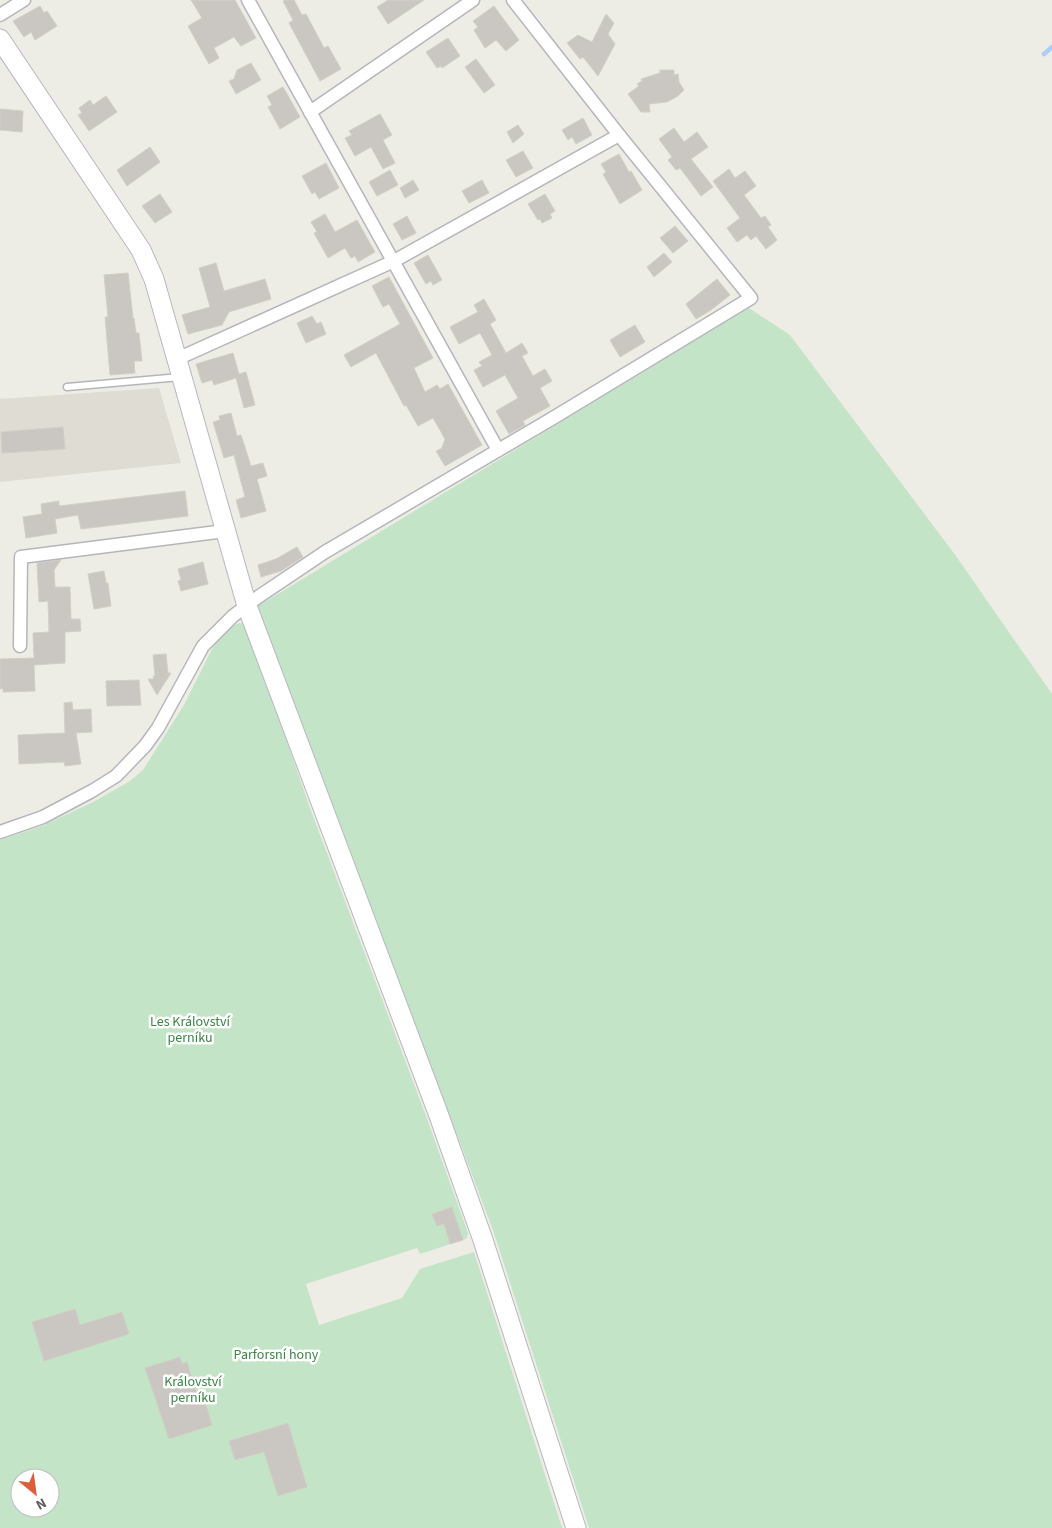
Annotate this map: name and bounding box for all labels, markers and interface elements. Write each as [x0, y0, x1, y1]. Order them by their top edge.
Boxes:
park label: Les Království perníku [150, 1012, 230, 1048]
park label: Parforsní hony [234, 1345, 319, 1365]
park label: Království perníku [164, 1372, 222, 1408]
north arrow [10, 1468, 60, 1518]
text: N [32, 1492, 50, 1514]

